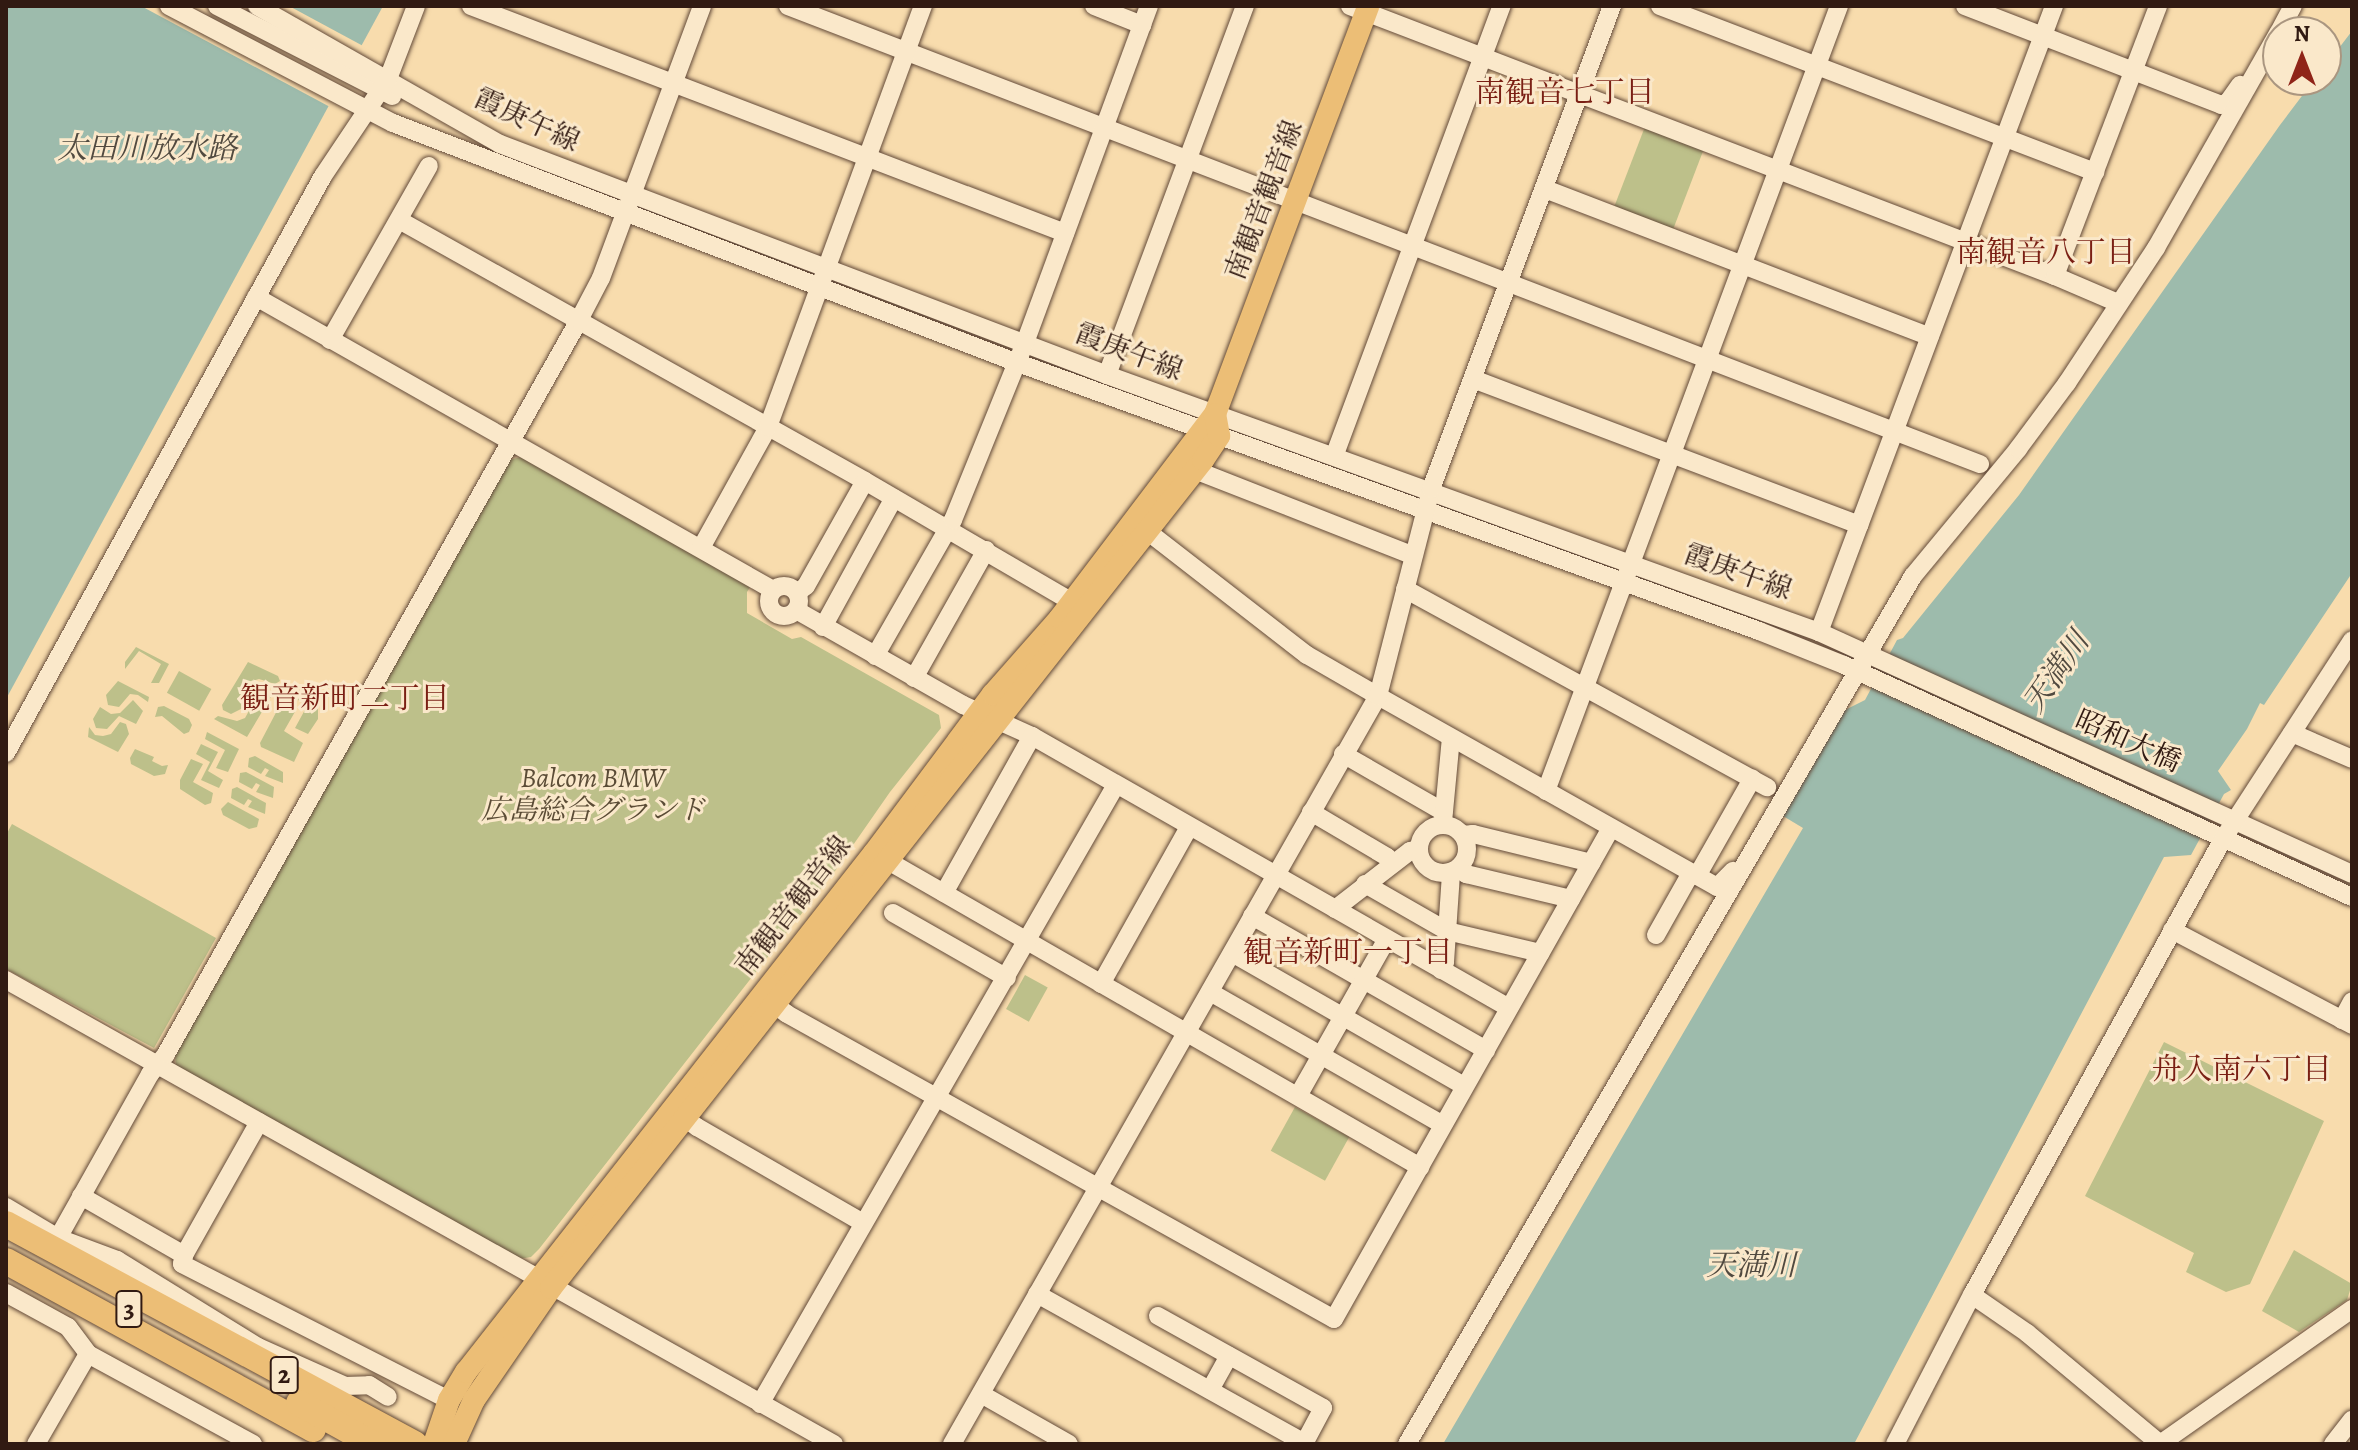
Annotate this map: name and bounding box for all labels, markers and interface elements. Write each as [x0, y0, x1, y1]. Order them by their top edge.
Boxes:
north arrow [2262, 16, 2342, 96]
text: N [2294, 19, 2310, 49]
district label: 南観音七丁目 [1475, 74, 1655, 110]
street label: 霞庚午線 [469, 81, 585, 159]
street label: 南観音観音線 [1218, 116, 1310, 284]
water label: 太田川放水路 [57, 130, 237, 166]
district label: 南観音八丁目 [1956, 234, 2136, 270]
street label: 霞庚午線 [1071, 316, 1187, 388]
street label: 霞庚午線 [1680, 537, 1796, 607]
water label: 天満川 [2015, 625, 2097, 719]
district label: 観音新町二丁目 [240, 680, 450, 716]
street label: 昭和大橋 [2070, 703, 2186, 779]
park label: Balcom BMW 広島総合グランド [481, 761, 705, 827]
street label: 南観音観音線 [728, 829, 858, 983]
district label: 観音新町一丁目 [1243, 934, 1453, 970]
district label: 舟入南六丁目 [2152, 1051, 2332, 1087]
water label: 天満川 [1706, 1247, 1796, 1283]
road number: 3 [115, 1287, 143, 1331]
road number: 2 [268, 1353, 300, 1397]

